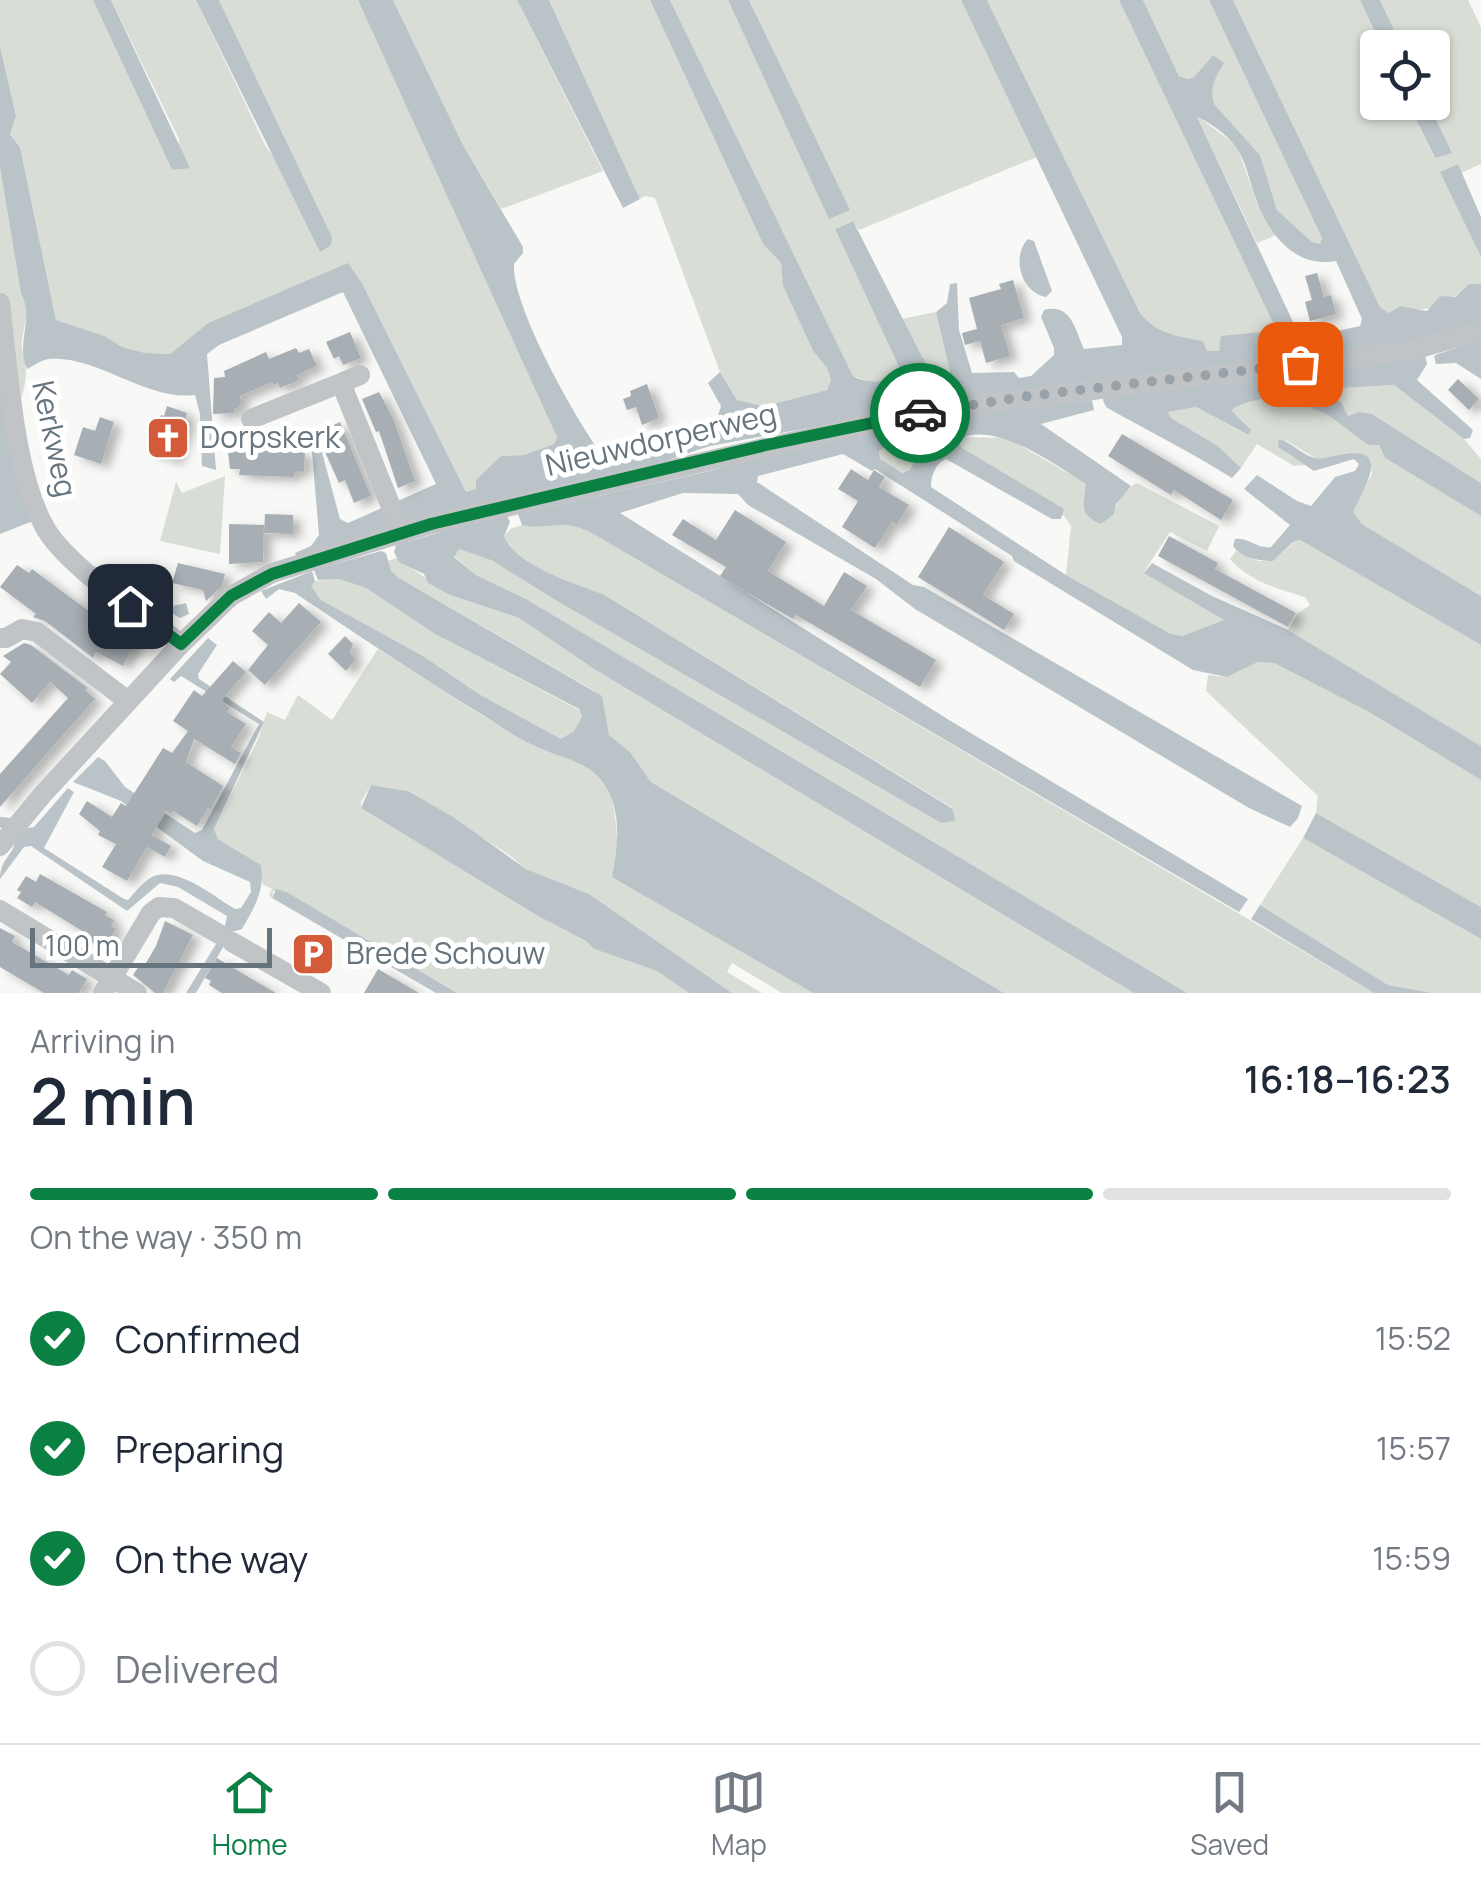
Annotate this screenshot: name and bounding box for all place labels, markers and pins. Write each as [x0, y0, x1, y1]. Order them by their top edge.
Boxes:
pin [1258, 322, 1343, 407]
church icon: Dorpskerk [145, 415, 191, 461]
place label: Dorpskerk [200, 416, 341, 457]
pin [88, 564, 173, 649]
parking icon: Brede Schouw [290, 931, 336, 977]
place label: Brede Schouw [346, 932, 545, 973]

